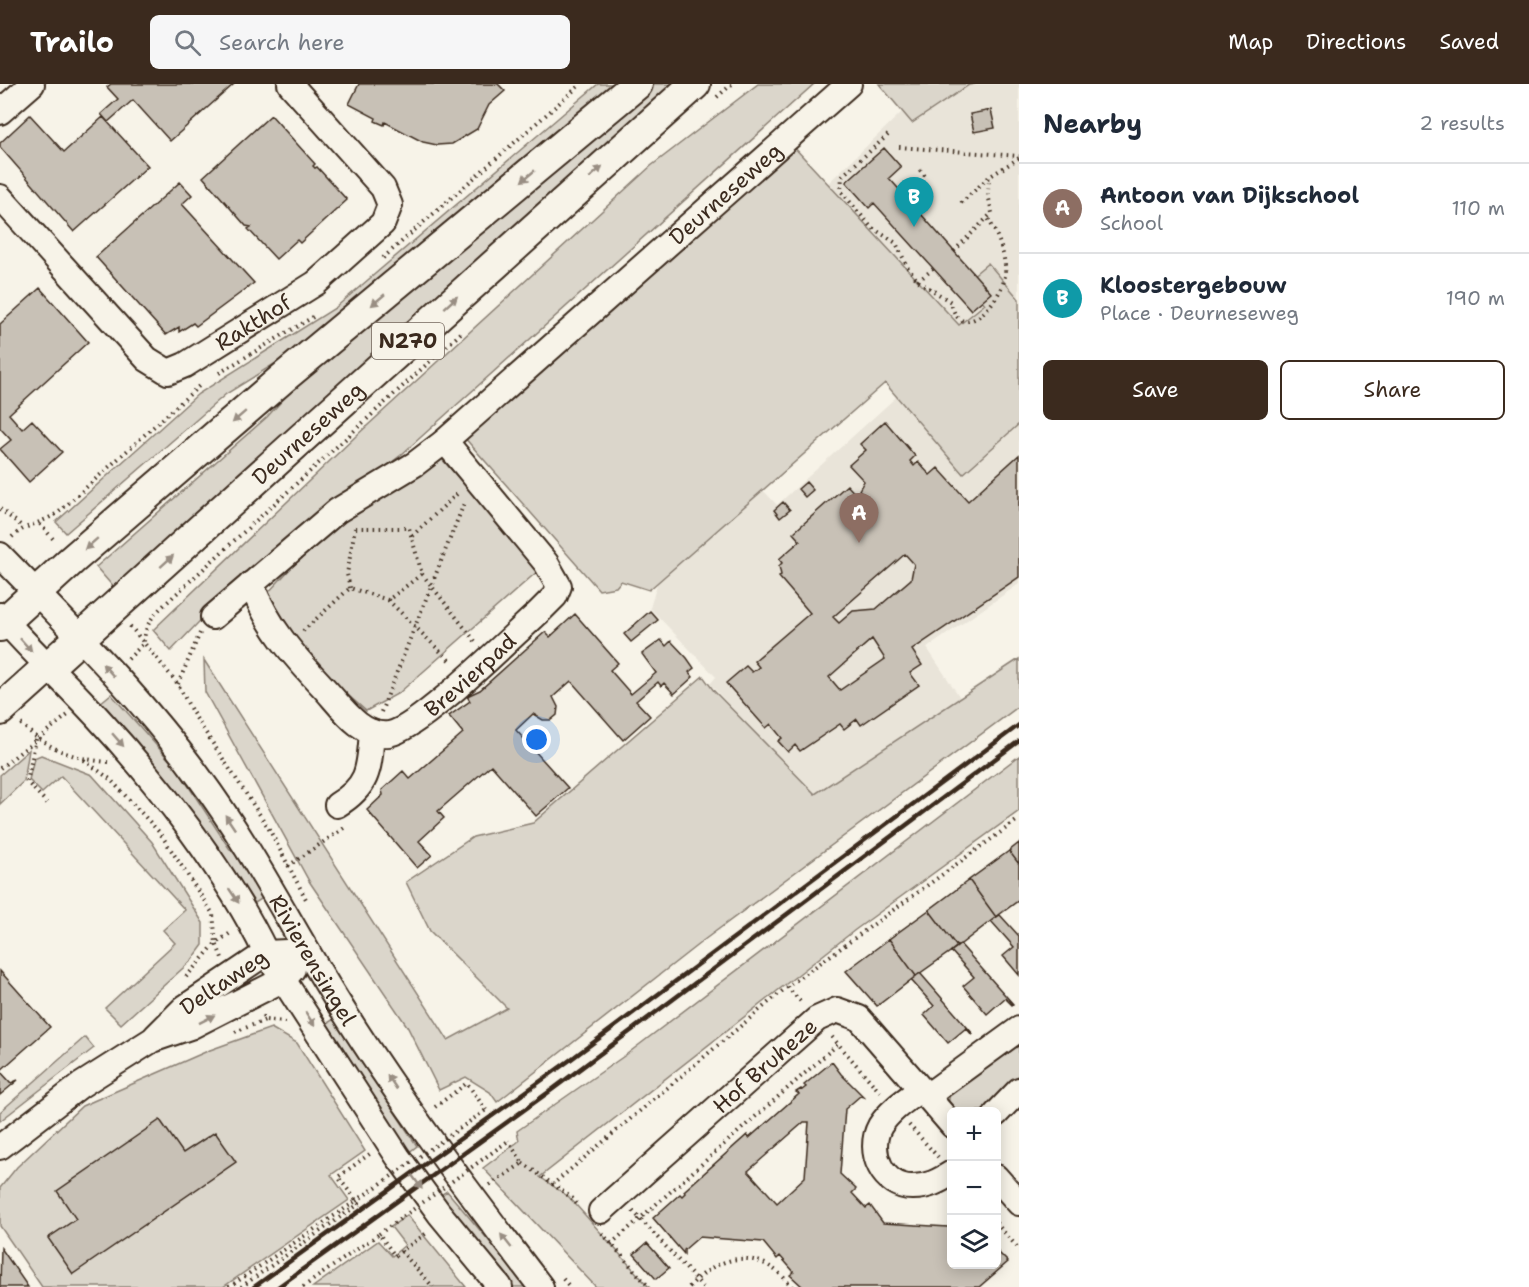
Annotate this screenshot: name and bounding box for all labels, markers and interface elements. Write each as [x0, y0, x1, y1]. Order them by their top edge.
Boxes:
search box [150, 15, 570, 69]
text: Trailo [30, 23, 114, 61]
icon: search [171, 26, 204, 59]
text: Search here [219, 28, 345, 57]
text: Map [1228, 28, 1273, 56]
text: Directions [1306, 28, 1406, 56]
text: Saved [1439, 28, 1499, 56]
text: Nearby [1043, 106, 1142, 141]
text: 2 results [1419, 110, 1505, 136]
street label: Deurneseweg [663, 136, 788, 251]
one-way arrow [588, 166, 603, 179]
one-way arrow [521, 169, 536, 182]
pin: B [894, 178, 934, 227]
text: Antoon van Dijkschool [1100, 181, 1359, 210]
text: A [1055, 195, 1070, 221]
text: 110 m [1451, 195, 1505, 221]
text: School [1100, 210, 1163, 236]
text: Kloostergebouw [1100, 271, 1286, 300]
text: B [1056, 285, 1069, 311]
text: 190 m [1446, 285, 1505, 311]
street label: Rakthof [210, 288, 298, 358]
one-way arrow [370, 294, 386, 307]
one-way arrow [444, 296, 458, 310]
text: Place · Deurneseweg [1100, 300, 1299, 326]
road number: N270 [372, 323, 444, 359]
button: Save [1043, 360, 1268, 420]
button: Share [1280, 360, 1505, 420]
street label: Deurneseweg [246, 375, 370, 491]
one-way arrow [231, 410, 247, 423]
pin: A [840, 494, 878, 543]
one-way arrow [84, 537, 99, 550]
one-way arrow [159, 555, 174, 568]
street label: Brevierpad [418, 627, 523, 724]
one-way arrow [19, 637, 32, 652]
one-way arrow [102, 663, 115, 678]
your location [522, 725, 551, 754]
one-way arrow [111, 732, 124, 748]
one-way arrow [225, 814, 236, 830]
one-way arrow [229, 888, 240, 904]
street label: Rivierensingel [263, 889, 363, 1031]
street label: Deltaweg [174, 942, 273, 1022]
one-way arrow [304, 1011, 315, 1027]
street label: Hof Bruheze [707, 1012, 823, 1120]
one-way arrow [198, 1014, 215, 1023]
one-way arrow [386, 1075, 398, 1091]
map controls [947, 1107, 1001, 1269]
button: + [947, 1107, 1001, 1161]
button: − [947, 1161, 1001, 1215]
one-way arrow [410, 1175, 422, 1190]
button: layers [947, 1215, 1001, 1269]
one-way arrow [500, 1233, 512, 1248]

